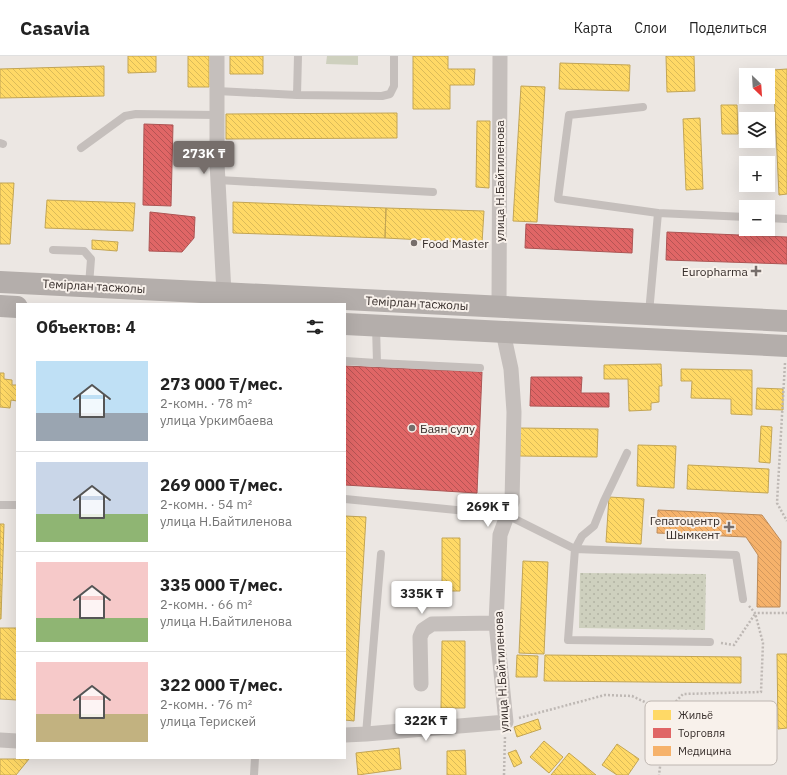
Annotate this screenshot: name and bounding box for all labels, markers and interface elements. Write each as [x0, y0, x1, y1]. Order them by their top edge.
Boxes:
text: Casavia [20, 16, 90, 40]
text: Карта [574, 19, 612, 37]
text: Слои [634, 19, 667, 37]
text: Поделиться [689, 19, 767, 37]
north arrow [739, 68, 775, 104]
map controls [739, 68, 775, 236]
button: layers [739, 112, 775, 148]
street label: улица Н.Байтиленова [492, 119, 507, 242]
pin: 273K ₸ [171, 141, 237, 175]
text: 273K ₸ [182, 145, 226, 162]
button: + [739, 156, 775, 192]
button: − [739, 200, 775, 236]
place label: Food Master [422, 236, 489, 251]
marker: Food Master [409, 238, 419, 248]
place label: Europharma [682, 264, 749, 279]
marker: Europharma [751, 266, 761, 276]
street label: Темірлан тасжолы [42, 276, 146, 296]
street label: Темірлан тасжолы [365, 293, 469, 313]
text: Объектов: 4 [36, 316, 136, 338]
icon: filters [304, 316, 326, 338]
text: 273 000 ₸/мес. [160, 373, 283, 395]
icon: home [68, 377, 116, 425]
text: 2-комн. · 78 m² [160, 395, 252, 412]
text: улица Уркимбаева [160, 412, 273, 429]
place label: Баян сулу [420, 421, 475, 436]
marker: Баян сулу [407, 423, 417, 433]
text: 269 000 ₸/мес. [160, 474, 283, 496]
icon: home [68, 478, 116, 526]
pin: 269K ₸ [455, 494, 521, 528]
text: 2-комн. · 54 m² [160, 496, 252, 513]
text: 269K ₸ [466, 498, 510, 515]
text: улица Н.Байтиленова [160, 513, 292, 530]
place label: Гепатоцентр Шымкент [650, 513, 720, 542]
marker: Гепатоцентр Шымкент [723, 521, 735, 533]
text: 335 000 ₸/мес. [160, 574, 283, 596]
icon: home [68, 578, 116, 626]
pin: 335K ₸ [389, 581, 455, 615]
text: 335K ₸ [400, 585, 444, 602]
text: 2-комн. · 66 m² [160, 596, 252, 613]
street label: улица Н.Байтиленова [490, 610, 512, 733]
text: улица Н.Байтиленова [160, 613, 292, 630]
text: 322 000 ₸/мес. [160, 674, 283, 696]
icon: home [68, 678, 116, 726]
text: 2-комн. · 76 m² [160, 696, 252, 713]
legend [645, 701, 777, 765]
pin: 322K ₸ [393, 708, 459, 742]
text: Жильё [678, 708, 713, 722]
text: 322K ₸ [404, 712, 448, 729]
text: улица Терискей [160, 713, 256, 730]
text: Торговля [678, 726, 725, 740]
text: Медицина [678, 744, 732, 758]

